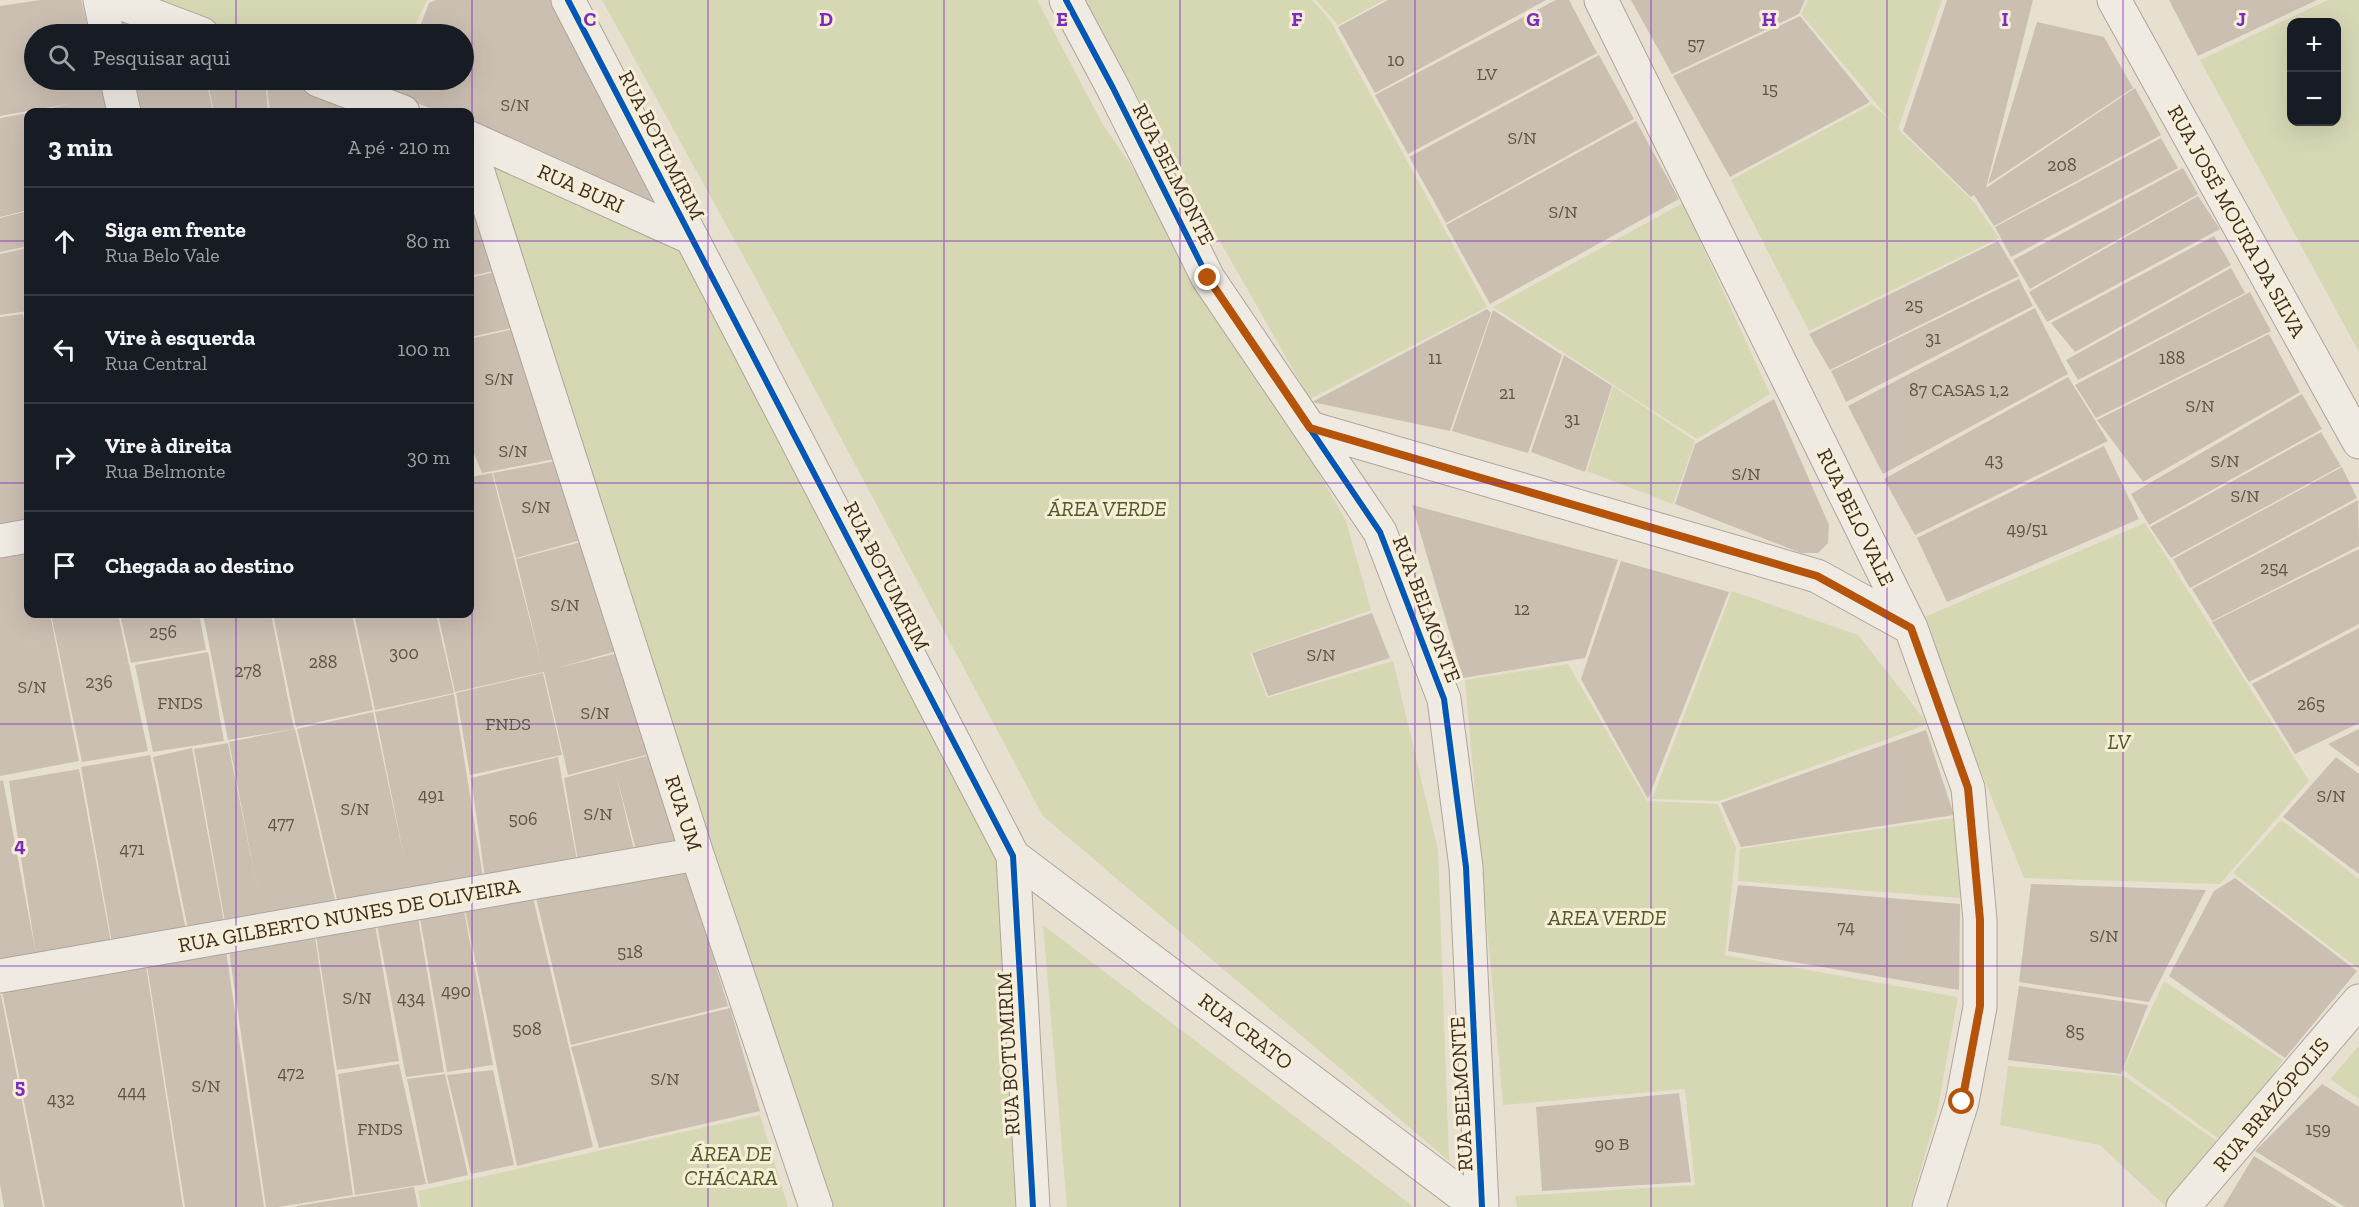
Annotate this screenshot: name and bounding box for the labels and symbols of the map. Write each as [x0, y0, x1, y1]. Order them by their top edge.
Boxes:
text: C [584, 7, 597, 31]
text: D [819, 7, 833, 31]
text: E [1056, 7, 1068, 31]
text: F [1291, 7, 1303, 31]
text: G [1526, 7, 1540, 31]
text: H [1761, 7, 1777, 31]
text: I [2001, 7, 2009, 31]
text: J [2236, 7, 2246, 31]
house number: 57 [1687, 33, 1705, 55]
house number: 10 [1387, 49, 1405, 71]
house number: LV [1477, 63, 1497, 85]
street label: RUA BOTUMIRIM [614, 66, 710, 224]
house number: 15 [1762, 78, 1778, 100]
house number: S/N [501, 94, 529, 116]
street label: RUA BELMONTE [1128, 99, 1220, 249]
street label: RUA JOSÉ MOURA DA SILVA [2163, 100, 2312, 342]
house number: S/N [1508, 127, 1536, 149]
house number: 208 [2047, 154, 2077, 176]
street label: RUA BURI [534, 158, 628, 218]
house number: S/N [1549, 201, 1577, 223]
route end [1194, 264, 1220, 290]
house number: 25 [1905, 294, 1923, 316]
house number: 31 [1925, 327, 1941, 349]
house number: 11 [1428, 347, 1442, 369]
house number: 188 [2159, 347, 2185, 369]
house number: S/N [485, 368, 513, 390]
house number: 87 CASAS 1,2 [1909, 379, 2009, 401]
house number: 21 [1499, 382, 1515, 404]
house number: S/N [2186, 395, 2214, 417]
house number: 31 [1564, 408, 1580, 430]
house number: S/N [499, 440, 527, 462]
street label: RUA BELO VALE [1812, 444, 1900, 590]
house number: 43 [1985, 449, 2003, 471]
house number: S/N [2211, 450, 2239, 472]
house number: S/N [1732, 463, 1760, 485]
house number: S/N [2231, 485, 2259, 507]
house number: S/N [522, 496, 550, 518]
park label: ÁREA VERDE [1047, 496, 1166, 521]
street label: RUA BOTUMIRIM [839, 497, 935, 655]
house number: 49/51 [2006, 518, 2048, 540]
street label: RUA BELMONTE [1388, 532, 1466, 686]
house number: 254 [2260, 557, 2288, 579]
house number: S/N [551, 594, 579, 616]
house number: 12 [1514, 598, 1530, 620]
house number: 256 [149, 621, 177, 643]
house number: 300 [389, 642, 419, 664]
house number: S/N [1307, 644, 1335, 666]
house number: 288 [309, 651, 337, 673]
house number: 278 [234, 660, 262, 682]
house number: 236 [85, 671, 113, 693]
house number: S/N [18, 676, 46, 698]
house number: FNDS [157, 692, 203, 714]
house number: 265 [2297, 693, 2325, 715]
house number: S/N [581, 702, 609, 724]
house number: FNDS [485, 713, 531, 735]
park label: LV [2108, 729, 2132, 754]
street label: RUA UM [660, 772, 708, 854]
house number: 491 [418, 784, 444, 806]
house number: S/N [2317, 785, 2345, 807]
house number: S/N [341, 798, 369, 820]
house number: S/N [584, 803, 612, 825]
house number: 506 [508, 808, 538, 830]
house number: 477 [268, 812, 295, 834]
text: 4 [14, 833, 26, 857]
house number: 471 [120, 838, 144, 860]
street label: RUA GILBERTO NUNES DE OLIVEIRA [176, 873, 522, 957]
park label: AREA VERDE [1547, 905, 1666, 930]
house number: 74 [1837, 916, 1855, 938]
house number: S/N [2090, 925, 2118, 947]
house number: 518 [617, 941, 643, 963]
street label: RUA BOTUMIRIM [991, 971, 1025, 1137]
house number: 490 [441, 980, 471, 1002]
house number: S/N [343, 987, 371, 1009]
house number: 434 [397, 987, 425, 1009]
street label: RUA CRATO [1194, 987, 1298, 1075]
street label: RUA BELMONTE [1444, 1016, 1478, 1172]
house number: 508 [512, 1018, 542, 1040]
house number: 85 [2066, 1021, 2084, 1043]
street label: RUA BRAZÓPOLIS [2208, 1032, 2334, 1176]
house number: 472 [277, 1062, 305, 1084]
house number: S/N [651, 1068, 679, 1090]
text: 5 [15, 1074, 25, 1098]
house number: S/N [192, 1075, 220, 1097]
house number: 444 [117, 1081, 147, 1103]
house number: 432 [47, 1088, 75, 1110]
route start [1948, 1088, 1974, 1114]
house number: FNDS [357, 1118, 403, 1140]
house number: 159 [2305, 1118, 2331, 1140]
house number: 90 B [1595, 1133, 1630, 1155]
park label: ÁREA DE CHÁCARA [684, 1141, 778, 1190]

